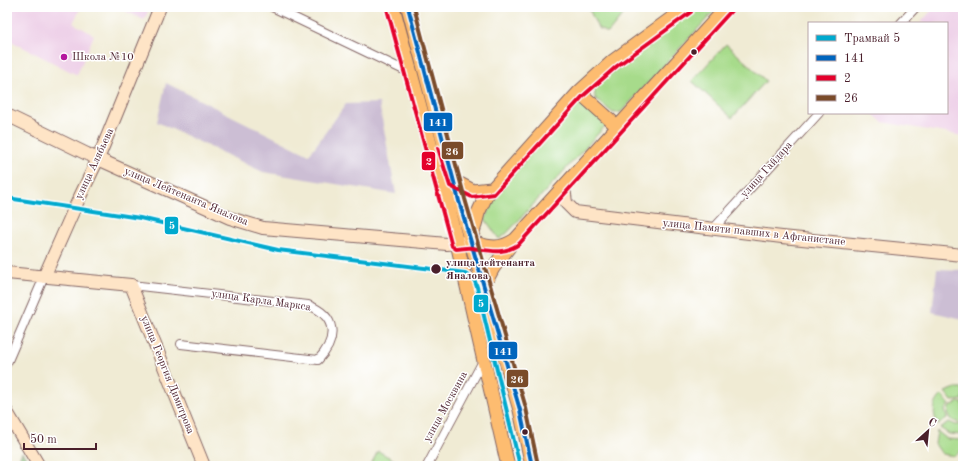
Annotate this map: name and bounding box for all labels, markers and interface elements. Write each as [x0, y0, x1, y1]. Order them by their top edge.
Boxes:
legend [808, 22, 948, 114]
text: Трамвай 5 [844, 32, 900, 45]
unlabelled marker [689, 47, 699, 57]
marker: Школа №10 [59, 52, 69, 62]
place label: Школа №10 [72, 52, 134, 63]
text: 141 [844, 53, 865, 65]
text: 2 [844, 73, 851, 85]
text: 26 [844, 93, 858, 105]
line badge: 141 [423, 112, 453, 132]
text: 141 [428, 118, 448, 129]
street label: улица Алябьева [74, 126, 117, 201]
street label: улица Гайдара [739, 139, 795, 200]
line badge: 26 [441, 141, 464, 160]
text: 26 [446, 147, 458, 158]
line badge: 2 [421, 151, 436, 171]
text: 2 [426, 157, 432, 168]
street label: улица Лейтенанта Яналова [122, 166, 250, 228]
line badge: 5 [164, 216, 179, 235]
street label: улица Памяти павших в Афганистане [662, 218, 846, 248]
text: 5 [169, 221, 175, 232]
place label: улица лейтенанта Яналова [446, 258, 535, 282]
marker: улица лейтенанта Яналова [429, 262, 443, 276]
street label: улица Карла Маркса [210, 289, 312, 314]
line badge: 5 [473, 294, 489, 313]
text: 5 [478, 299, 484, 310]
street label: улица Георгия Димитрова [138, 314, 196, 436]
line badge: 141 [488, 341, 518, 360]
text: 141 [493, 347, 513, 358]
street label: улица Москвина [422, 369, 470, 444]
line badge: 26 [506, 369, 529, 388]
text: 26 [511, 375, 523, 386]
north arrow [908, 411, 948, 451]
text: С [926, 417, 938, 430]
scale bar [24, 425, 96, 451]
unlabelled marker [520, 427, 530, 437]
text: 50 m [30, 433, 57, 446]

